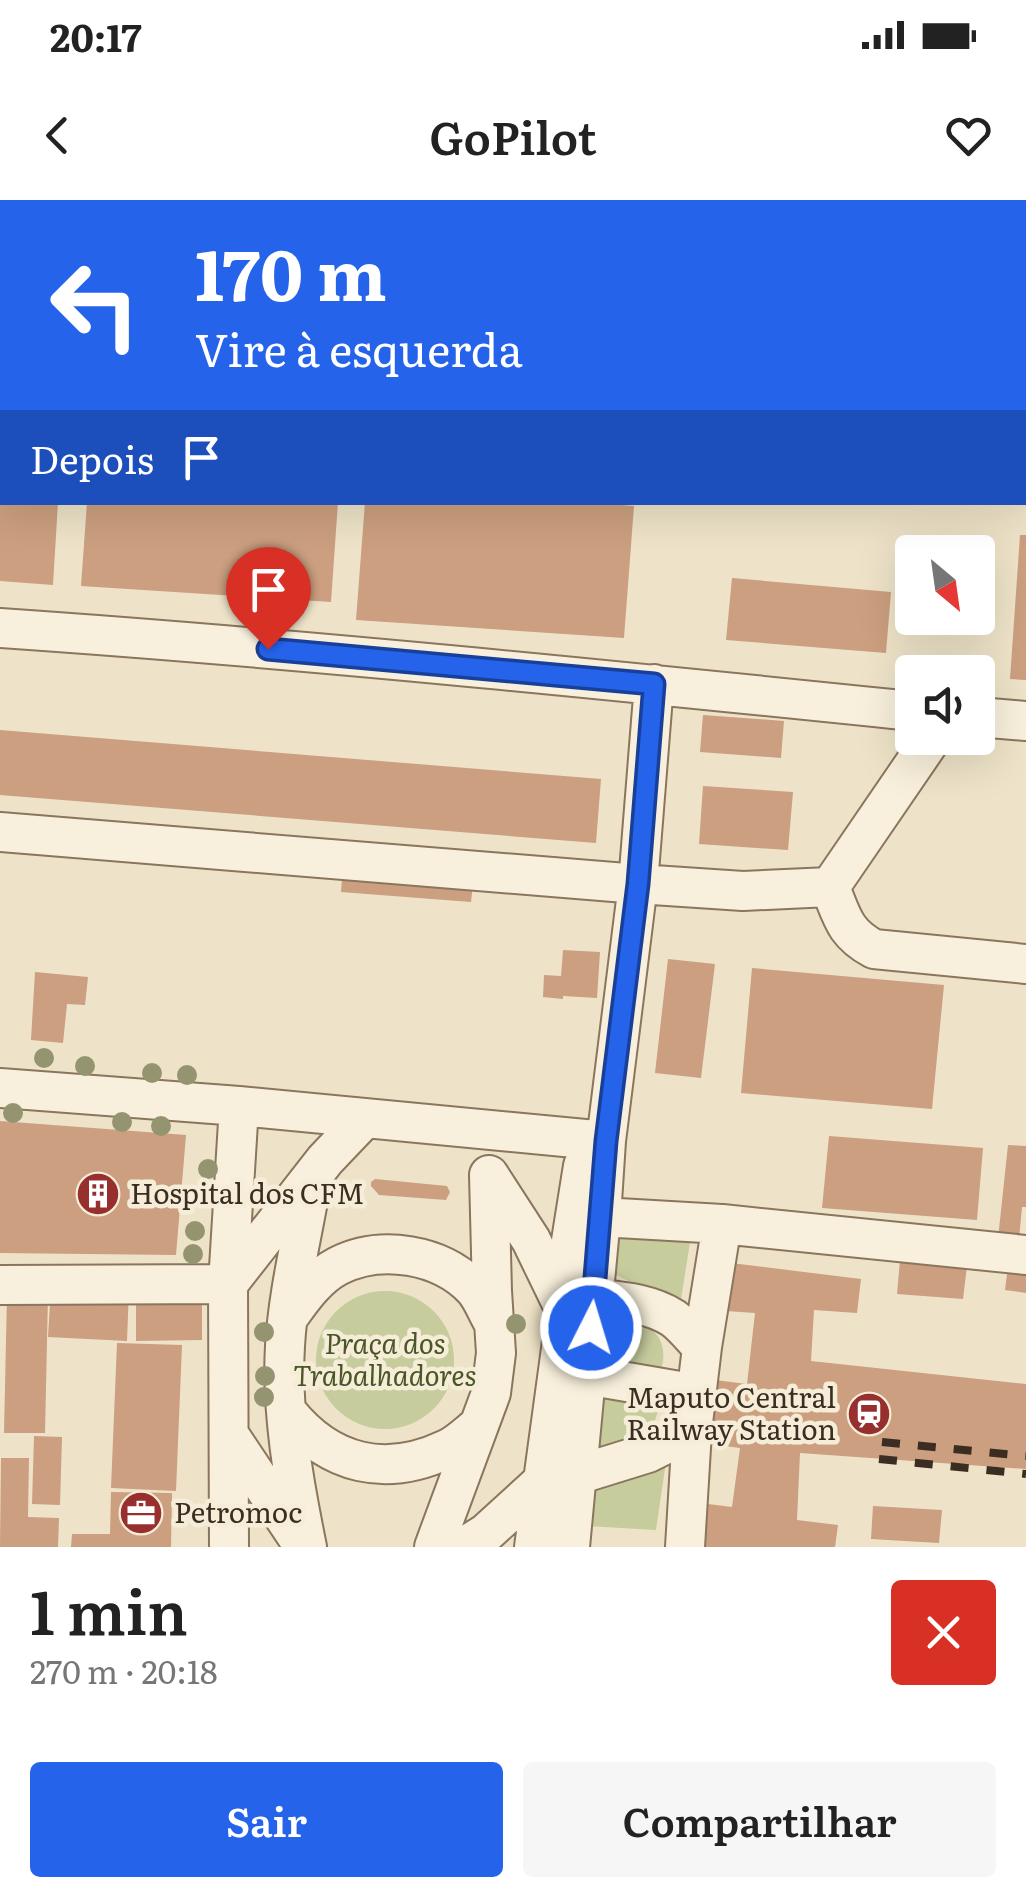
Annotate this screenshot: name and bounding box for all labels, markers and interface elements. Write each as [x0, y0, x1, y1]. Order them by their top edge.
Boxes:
text: 20:17 [50, 7, 142, 64]
text: GoPilot [429, 102, 597, 169]
icon: back [30, 108, 85, 163]
icon: heart [941, 108, 996, 163]
text: 170 m [195, 219, 387, 323]
icon: left [30, 240, 160, 370]
text: Vire à esquerda [195, 314, 523, 381]
text: Depois [30, 429, 154, 486]
icon: arrive [174, 430, 229, 485]
north arrow [895, 535, 995, 635]
map controls [895, 535, 995, 755]
pin [226, 547, 311, 650]
icon: arrive [241, 562, 296, 617]
button: sound [895, 655, 995, 755]
building icon: Hospital dos CFM [75, 1171, 121, 1217]
place label: Hospital dos CFM [130, 1171, 364, 1213]
position arrow [539, 1276, 643, 1380]
park label: Praça dos Trabalhadores [293, 1321, 477, 1395]
place label: Maputo Central Railway Station [626, 1375, 836, 1449]
station icon: Maputo Central Railway Station [846, 1391, 892, 1437]
office icon: Petromoc [118, 1490, 164, 1536]
place label: Petromoc [174, 1490, 302, 1532]
text: 1 min [30, 1564, 188, 1653]
button: close [891, 1580, 996, 1685]
text: 270 m · 20:18 [30, 1646, 218, 1694]
button: Sair [30, 1762, 503, 1877]
button: Compartilhar [523, 1762, 996, 1877]

